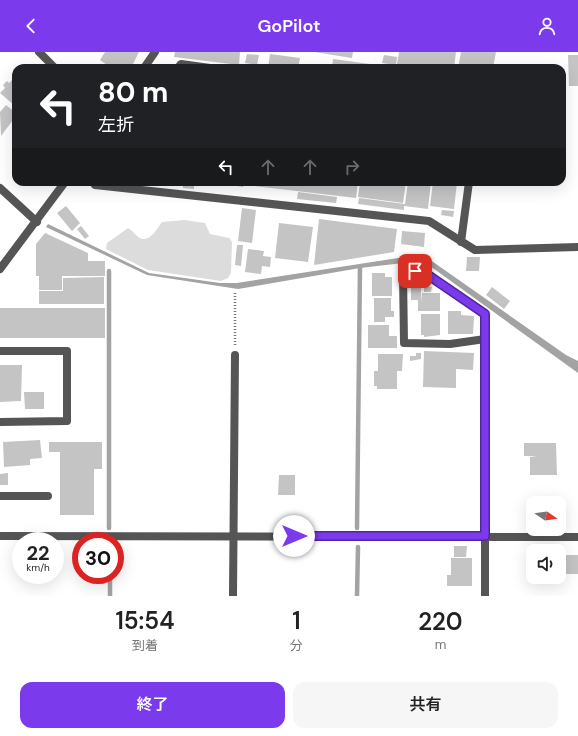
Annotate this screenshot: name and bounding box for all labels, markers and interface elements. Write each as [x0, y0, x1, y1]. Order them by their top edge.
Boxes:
text: GoPilot [257, 14, 321, 38]
icon: back [20, 15, 42, 37]
icon: person [536, 15, 558, 37]
text: 80 m [98, 74, 168, 111]
icon: left [32, 80, 84, 132]
text: 左折 [98, 113, 134, 137]
icon: left [215, 156, 237, 178]
icon: ahead [257, 156, 279, 178]
icon: ahead [299, 156, 321, 178]
icon: right [341, 156, 363, 178]
pin [398, 254, 432, 288]
icon: arrive [404, 260, 426, 282]
north arrow [526, 496, 566, 536]
map controls [526, 496, 566, 584]
position arrow [273, 515, 315, 557]
speed limit sign: 30 [72, 532, 124, 584]
text: 22 [26, 540, 50, 566]
button: sound [526, 544, 566, 584]
text: km/h [26, 561, 50, 574]
text: 15:54 [115, 605, 174, 636]
text: 1 [292, 605, 301, 636]
text: 220 [418, 606, 463, 637]
text: m [435, 636, 446, 653]
text: 到着 [132, 637, 158, 654]
text: 分 [290, 637, 303, 654]
button: 終了 [20, 682, 285, 728]
button: 共有 [293, 682, 558, 728]

